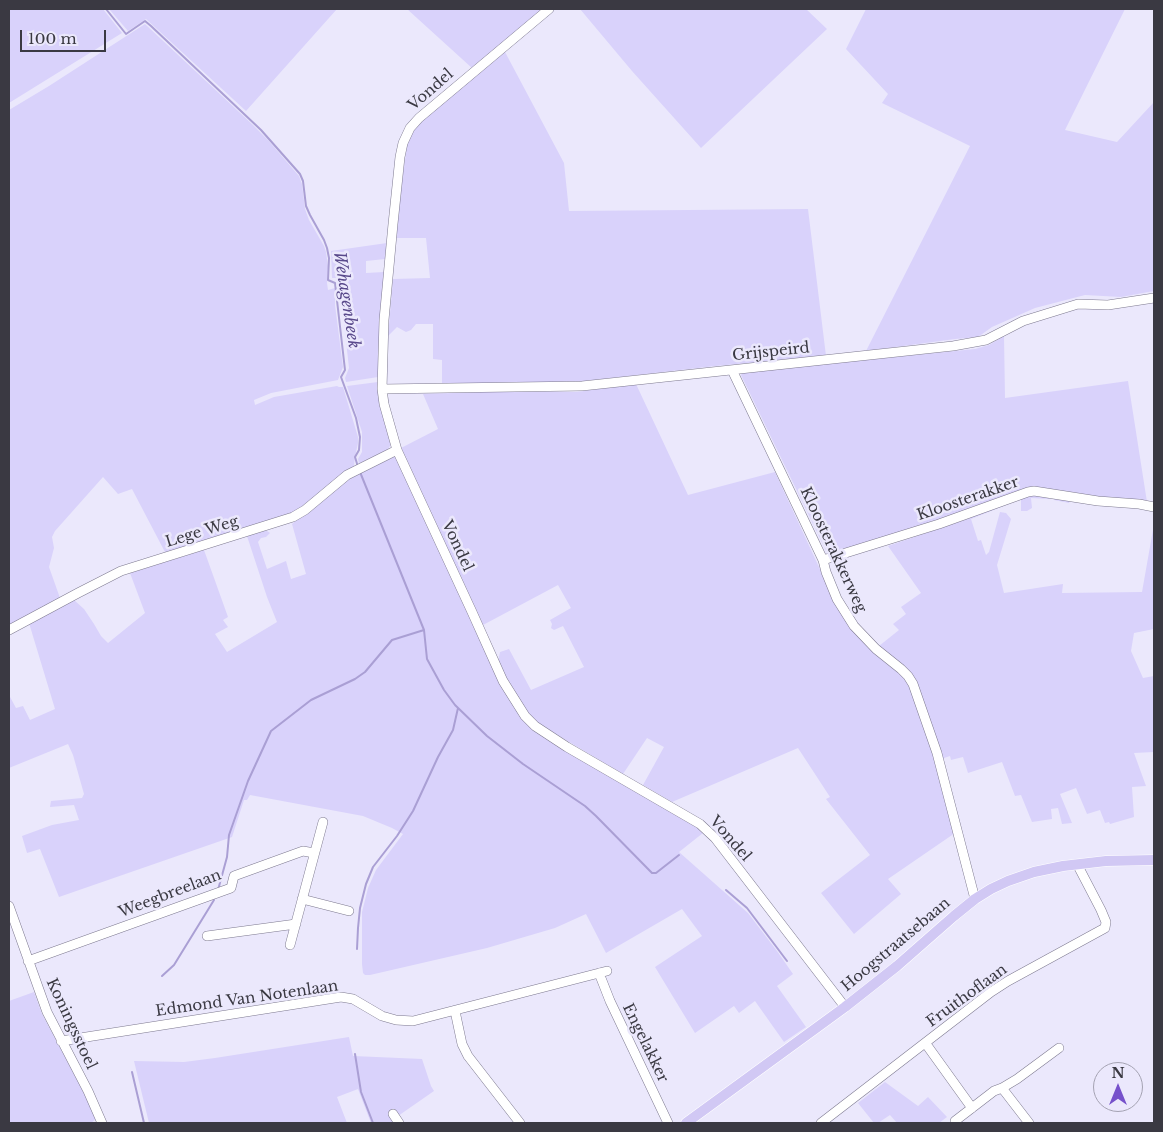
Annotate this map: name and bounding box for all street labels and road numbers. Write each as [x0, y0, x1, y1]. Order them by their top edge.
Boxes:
street label: Vondel [405, 65, 457, 115]
street label: Grijspeird [731, 339, 811, 365]
street label: Kloosterakker [915, 473, 1021, 525]
street label: Kloosterakkerweg [796, 484, 870, 616]
street label: Lege Weg [163, 512, 241, 552]
street label: Vondel [437, 518, 477, 574]
street label: Vondel [705, 813, 755, 865]
street label: Weegbreelaan [116, 866, 224, 922]
street label: Hoogstraatsebaan [838, 894, 954, 996]
street label: Fruithoflaan [923, 961, 1011, 1031]
street label: Koningsstoel [42, 976, 100, 1072]
street label: Edmond Van Notenlaan [155, 977, 339, 1021]
street label: Engelakker [618, 1001, 672, 1085]

